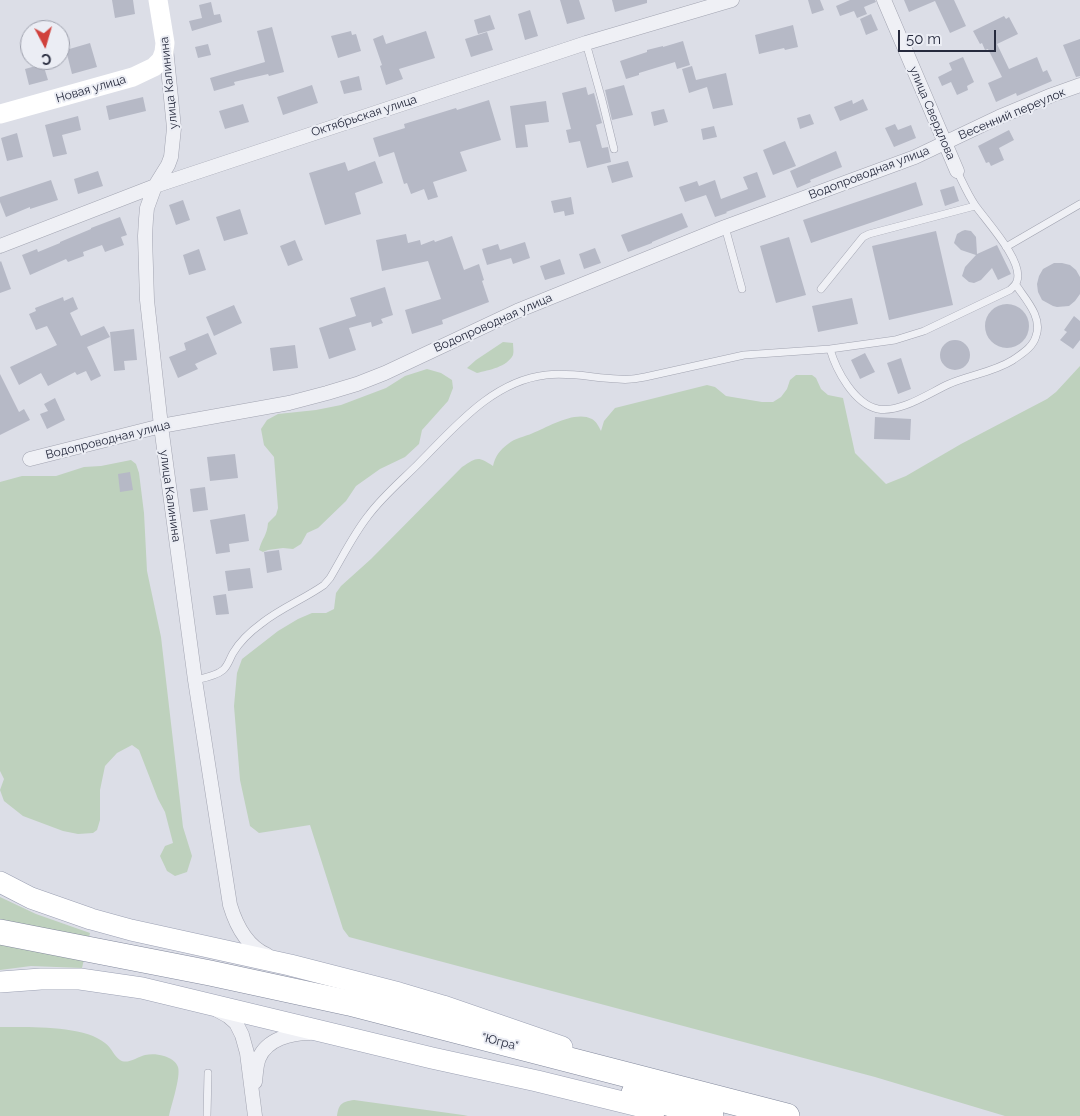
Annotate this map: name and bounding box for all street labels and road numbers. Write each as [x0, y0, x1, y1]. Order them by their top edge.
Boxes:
street label: улица Калинина [157, 36, 181, 130]
street label: улица Свердлова [906, 64, 958, 162]
street label: Новая улица [54, 72, 128, 106]
street label: Весенний переулок [956, 85, 1068, 143]
street label: Октябрьская улица [309, 92, 419, 140]
street label: Водопроводная улица [807, 143, 931, 203]
street label: Водопроводная улица [432, 290, 554, 356]
street label: Водопроводная улица [44, 418, 172, 462]
street label: улица Калинина [156, 449, 184, 543]
street label: "Югра" [480, 1030, 520, 1054]

